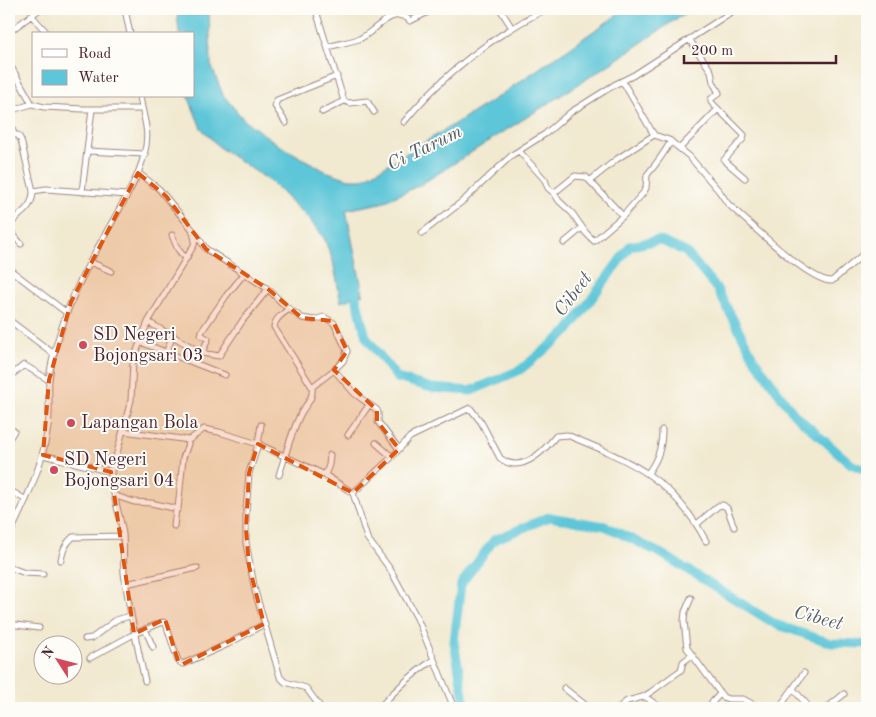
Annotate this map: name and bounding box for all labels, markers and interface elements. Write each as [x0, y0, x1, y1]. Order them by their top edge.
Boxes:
legend [32, 32, 195, 98]
scale bar [684, 32, 836, 64]
text: 200 m [691, 44, 733, 59]
text: Road [78, 47, 112, 62]
text: Water [78, 71, 119, 86]
water label: Ci Tarum [385, 123, 465, 175]
water label: Cibeet [551, 269, 597, 321]
place label: SD Negeri Bojongsari 03 [93, 326, 203, 365]
marker: SD Negeri Bojongsari 03 [77, 339, 89, 351]
place label: Lapangan Bola [81, 414, 198, 432]
marker: Lapangan Bola [65, 417, 77, 429]
place label: SD Negeri Bojongsari 04 [64, 451, 174, 490]
marker: SD Negeri Bojongsari 04 [48, 464, 60, 476]
water label: Cibeet [791, 603, 845, 635]
north arrow [32, 634, 82, 684]
text: N [39, 644, 57, 661]

